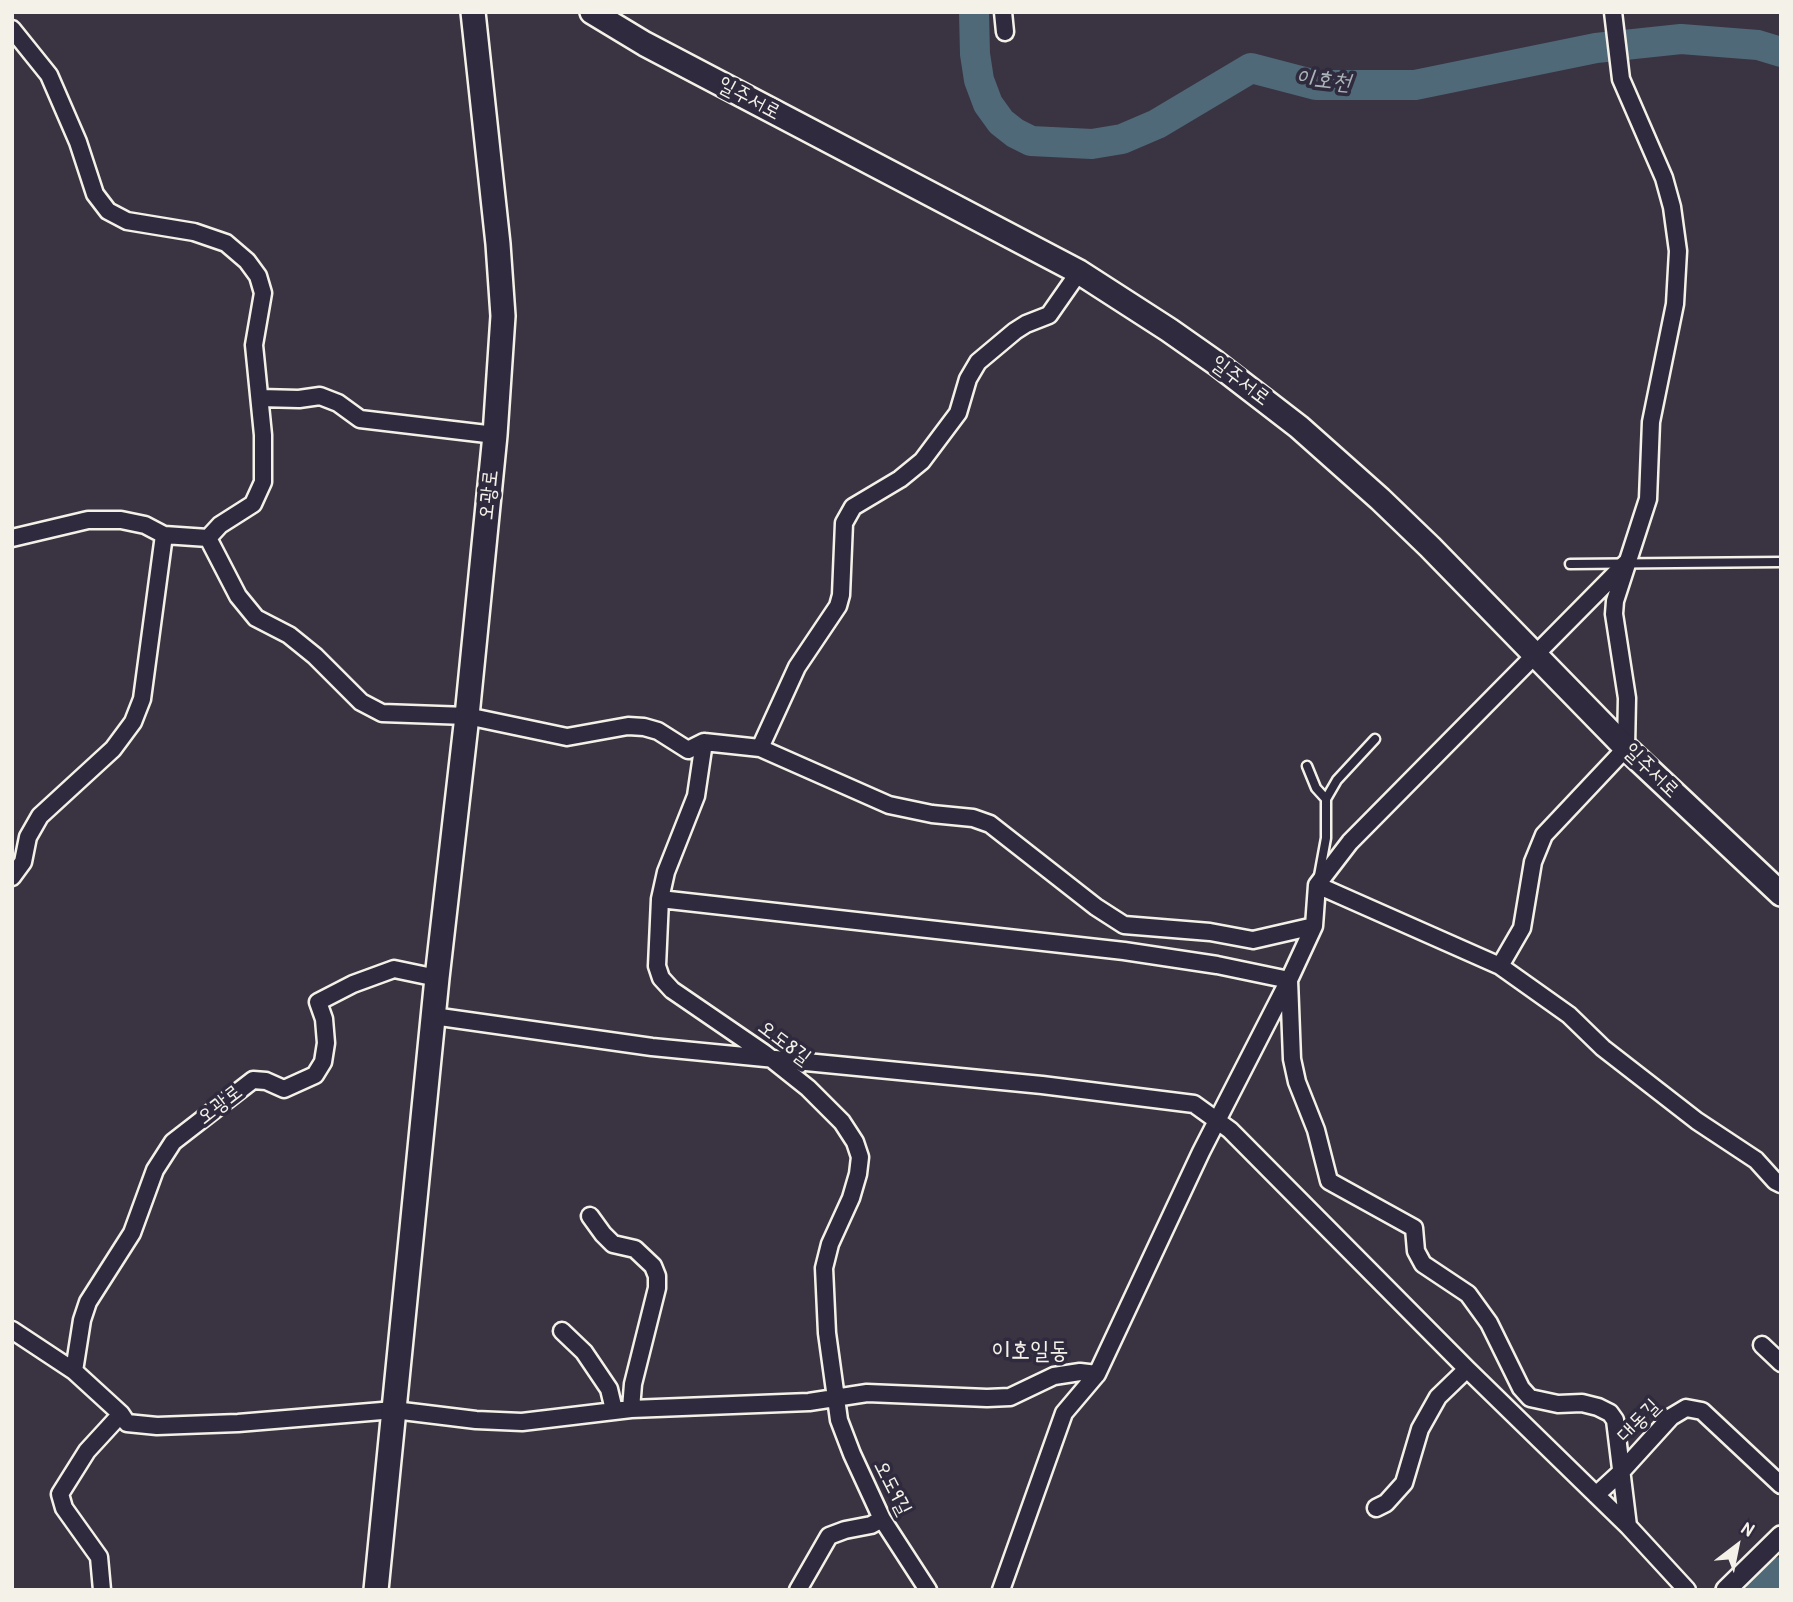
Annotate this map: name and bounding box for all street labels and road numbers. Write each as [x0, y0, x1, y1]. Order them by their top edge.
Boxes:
street label: 일주서로 [713, 72, 785, 126]
street label: 일주서로 [1205, 351, 1275, 411]
street label: 오광로 [474, 468, 504, 522]
street label: 일주서로 [1618, 738, 1684, 804]
street label: 오도8길 [753, 1015, 815, 1071]
street label: 오광로 [192, 1079, 248, 1131]
street label: 대동길 [1612, 1394, 1666, 1448]
street label: 오도9길 [868, 1456, 916, 1520]

